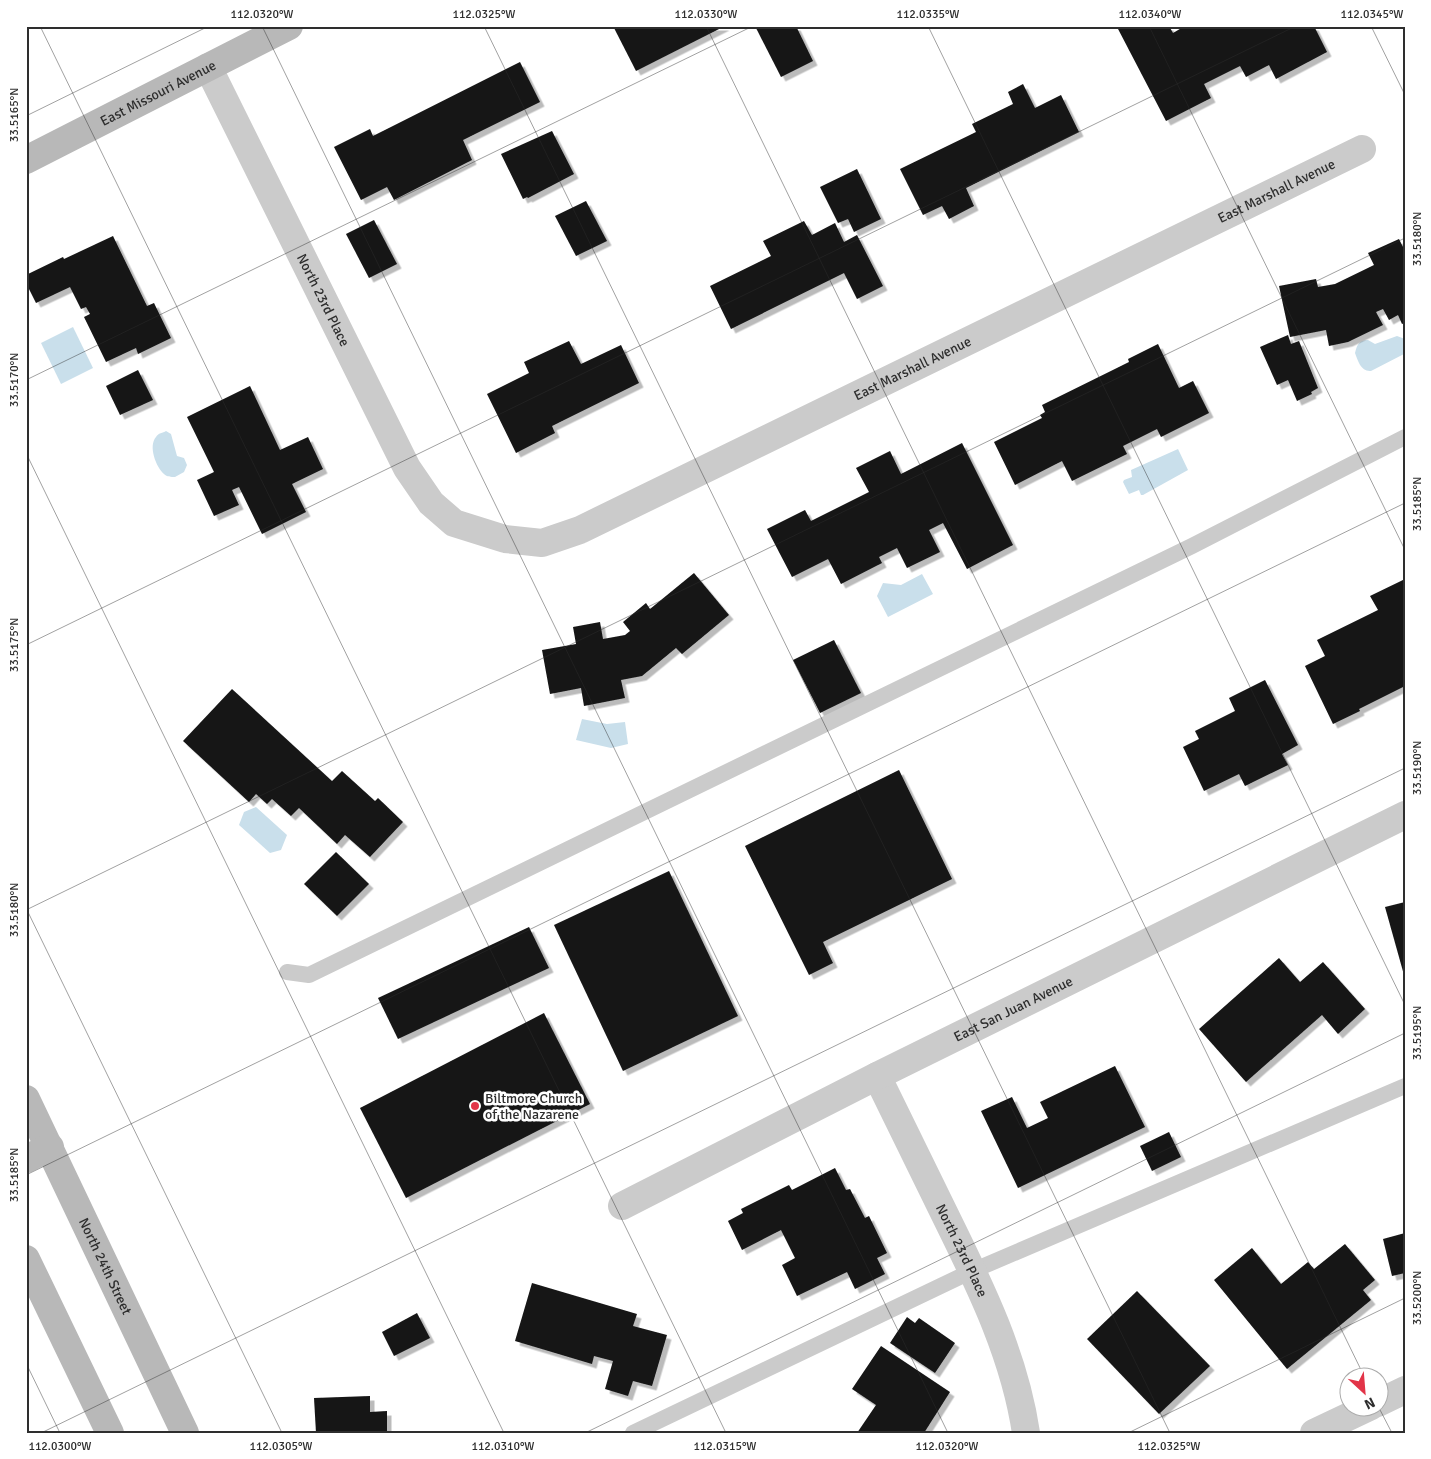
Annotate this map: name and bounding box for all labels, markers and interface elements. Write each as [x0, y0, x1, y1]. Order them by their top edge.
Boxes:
text: 112.0320°W [230, 7, 294, 22]
text: 112.0325°W [452, 7, 516, 22]
text: 112.0330°W [674, 7, 738, 22]
text: 112.0335°W [896, 7, 960, 22]
text: 112.0340°W [1118, 7, 1182, 22]
text: 112.0345°W [1340, 7, 1404, 22]
street label: East Missouri Avenue [97, 56, 219, 129]
text: 33.5165°N [7, 88, 22, 142]
street label: East Marshall Avenue [1215, 155, 1338, 227]
text: 33.5180°N [1410, 212, 1425, 266]
street label: North 23rd Place [293, 251, 354, 349]
street label: East Marshall Avenue [851, 332, 974, 404]
text: 33.5170°N [7, 353, 22, 407]
text: 33.5185°N [1410, 477, 1425, 531]
text: 33.5175°N [7, 618, 22, 672]
text: 33.5190°N [1410, 741, 1425, 795]
text: 33.5180°N [7, 883, 22, 937]
street label: East San Juan Avenue [951, 972, 1075, 1045]
text: 33.5195°N [1410, 1006, 1425, 1060]
place label: Biltmore Church of the Nazarene [485, 1090, 582, 1123]
marker: Biltmore Church of the Nazarene [469, 1100, 481, 1112]
text: 33.5185°N [7, 1148, 22, 1202]
street label: North 23rd Place [932, 1201, 991, 1300]
street label: North 24th Street [75, 1215, 136, 1317]
text: 33.5200°N [1410, 1271, 1425, 1325]
north arrow [1338, 1366, 1388, 1416]
text: N [1361, 1393, 1378, 1413]
text: 112.0300°W [28, 1439, 92, 1454]
text: 112.0305°W [249, 1439, 313, 1454]
text: 112.0310°W [471, 1439, 535, 1454]
text: 112.0315°W [693, 1439, 757, 1454]
text: 112.0320°W [915, 1439, 979, 1454]
text: 112.0325°W [1137, 1439, 1201, 1454]

